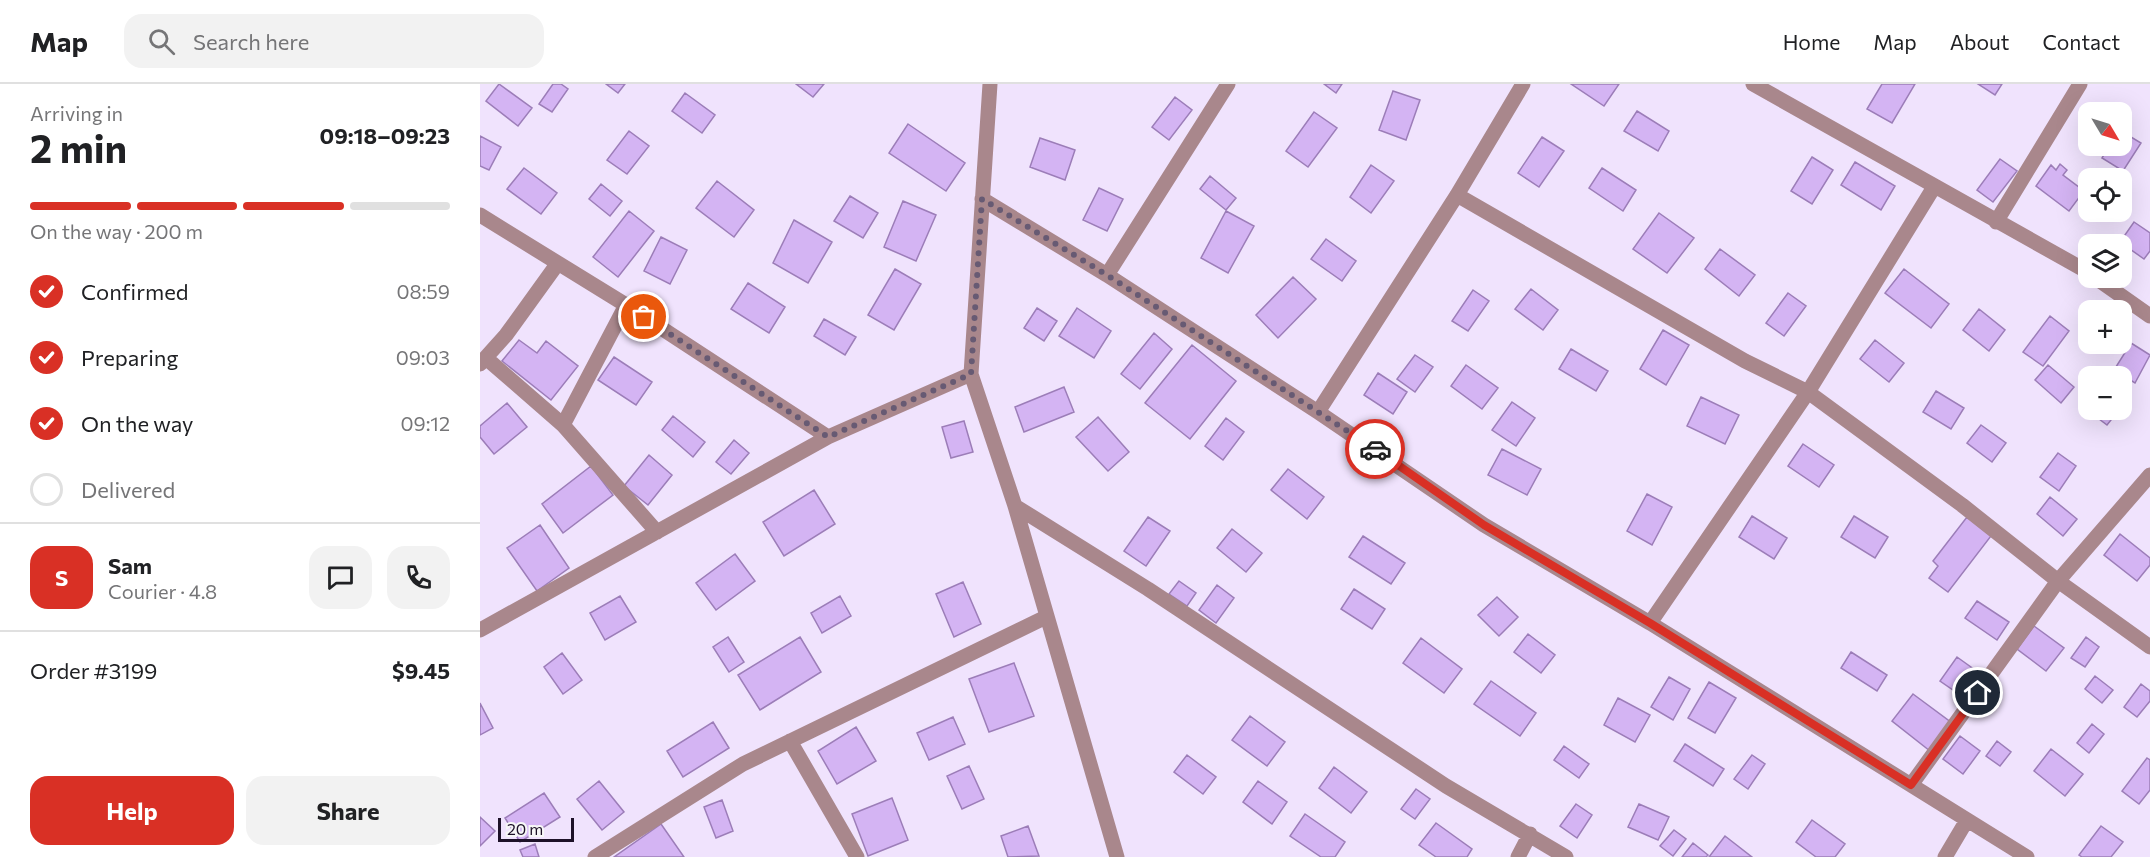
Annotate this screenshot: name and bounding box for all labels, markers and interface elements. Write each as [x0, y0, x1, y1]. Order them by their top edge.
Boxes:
search box [124, 14, 544, 68]
text: Map [30, 24, 88, 58]
icon: search [145, 25, 178, 58]
text: Search here [193, 28, 309, 55]
text: Home [1783, 29, 1840, 54]
text: Map [1873, 29, 1917, 54]
text: About [1950, 29, 2009, 54]
text: Contact [2042, 29, 2120, 54]
text: Arriving in [30, 101, 123, 125]
north arrow [2078, 102, 2132, 156]
map controls [2078, 102, 2132, 420]
text: 09:18–09:23 [320, 122, 450, 149]
text: 2 min [30, 123, 127, 171]
button: locate [2078, 168, 2132, 222]
text: On the way · 200 m [30, 219, 203, 243]
button: layers [2078, 234, 2132, 288]
icon: check [30, 275, 63, 308]
text: Confirmed [81, 278, 188, 305]
text: 08:59 [396, 279, 450, 303]
pin [618, 291, 669, 342]
icon: bag [627, 300, 660, 333]
button: + [2078, 300, 2132, 354]
icon: check [30, 341, 63, 374]
text: Preparing [81, 344, 178, 371]
text: 09:03 [396, 345, 450, 369]
button: − [2078, 366, 2132, 420]
icon: check [30, 407, 63, 440]
text: On the way [81, 410, 193, 437]
text: 09:12 [400, 411, 450, 435]
courier [1345, 419, 1405, 479]
icon: car [1359, 433, 1392, 466]
text: Delivered [81, 476, 175, 503]
button: chat [309, 546, 372, 609]
button: phone [387, 546, 450, 609]
text: Sam [108, 552, 152, 579]
text: S [55, 564, 68, 591]
text: Courier · 4.8 [108, 579, 217, 603]
text: Order #3199 [30, 657, 157, 684]
text: $9.45 [392, 657, 450, 684]
pin [1952, 667, 2003, 718]
icon: home [1961, 676, 1994, 709]
button: Help [30, 776, 234, 845]
button: Share [246, 776, 450, 845]
scale bar [498, 815, 574, 842]
text: 20 m [507, 819, 543, 838]

